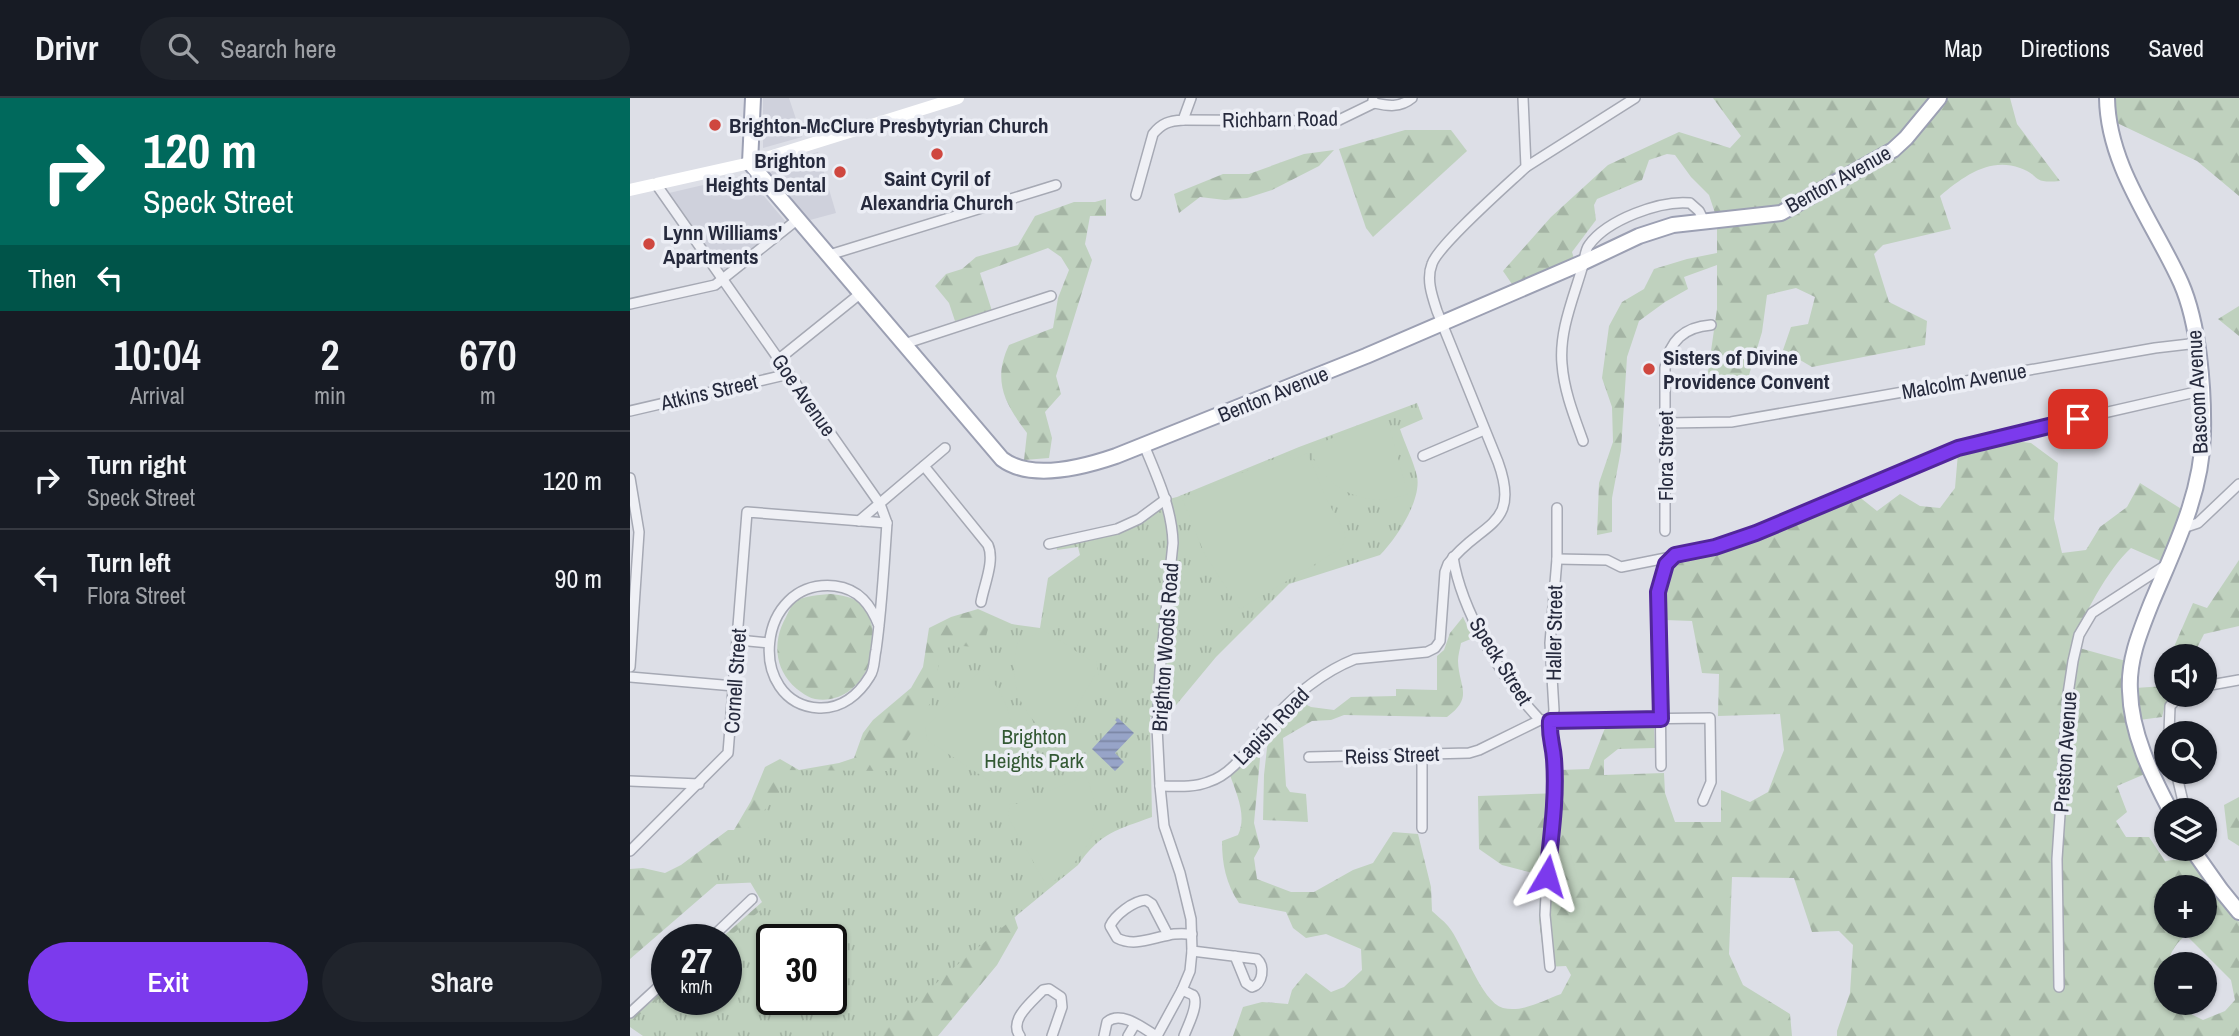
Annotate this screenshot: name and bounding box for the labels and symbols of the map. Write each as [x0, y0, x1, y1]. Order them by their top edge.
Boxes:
street label: Richbarn Road [1222, 103, 1338, 135]
place label: Brighton-McClure Presbytyrian Church [729, 111, 1049, 140]
marker: Brighton-McClure Presbytyrian Church [707, 117, 723, 133]
street label: Benton Avenue [1780, 138, 1896, 220]
place label: Brighton Heights Dental [705, 146, 826, 199]
marker: Saint Cyril of Alexandria Church [929, 146, 945, 162]
marker: Brighton Heights Dental [832, 164, 848, 180]
place label: Saint Cyril of Alexandria Church [860, 164, 1014, 217]
place label: Lynn Williams' Apartments [663, 218, 782, 271]
marker: Lynn Williams' Apartments [641, 236, 657, 252]
street label: Bascom Avenue [2179, 329, 2215, 455]
place label: Sisters of Divine Providence Convent [1663, 343, 1830, 396]
street label: Goe Avenue [765, 348, 843, 442]
street label: Malcolm Avenue [1899, 356, 2029, 406]
street label: Benton Avenue [1214, 359, 1332, 429]
marker: Sisters of Divine Providence Convent [1641, 361, 1657, 377]
street label: Atkins Street [657, 367, 760, 417]
pin [2048, 389, 2108, 449]
street label: Flora Street [1651, 411, 1680, 501]
street label: Brighton Woods Road [1145, 562, 1185, 732]
street label: Haller Street [1539, 585, 1569, 681]
street label: Speck Street [1463, 612, 1540, 711]
street label: Cornell Street [717, 627, 753, 735]
street label: Lapish Road [1227, 681, 1315, 771]
street label: Preston Avenue [2046, 690, 2084, 814]
park label: Brighton Heights Park [984, 722, 1084, 775]
street label: Reiss Street [1344, 739, 1440, 771]
position arrow [1510, 839, 1584, 913]
speed limit sign: 30 [756, 924, 847, 1015]

